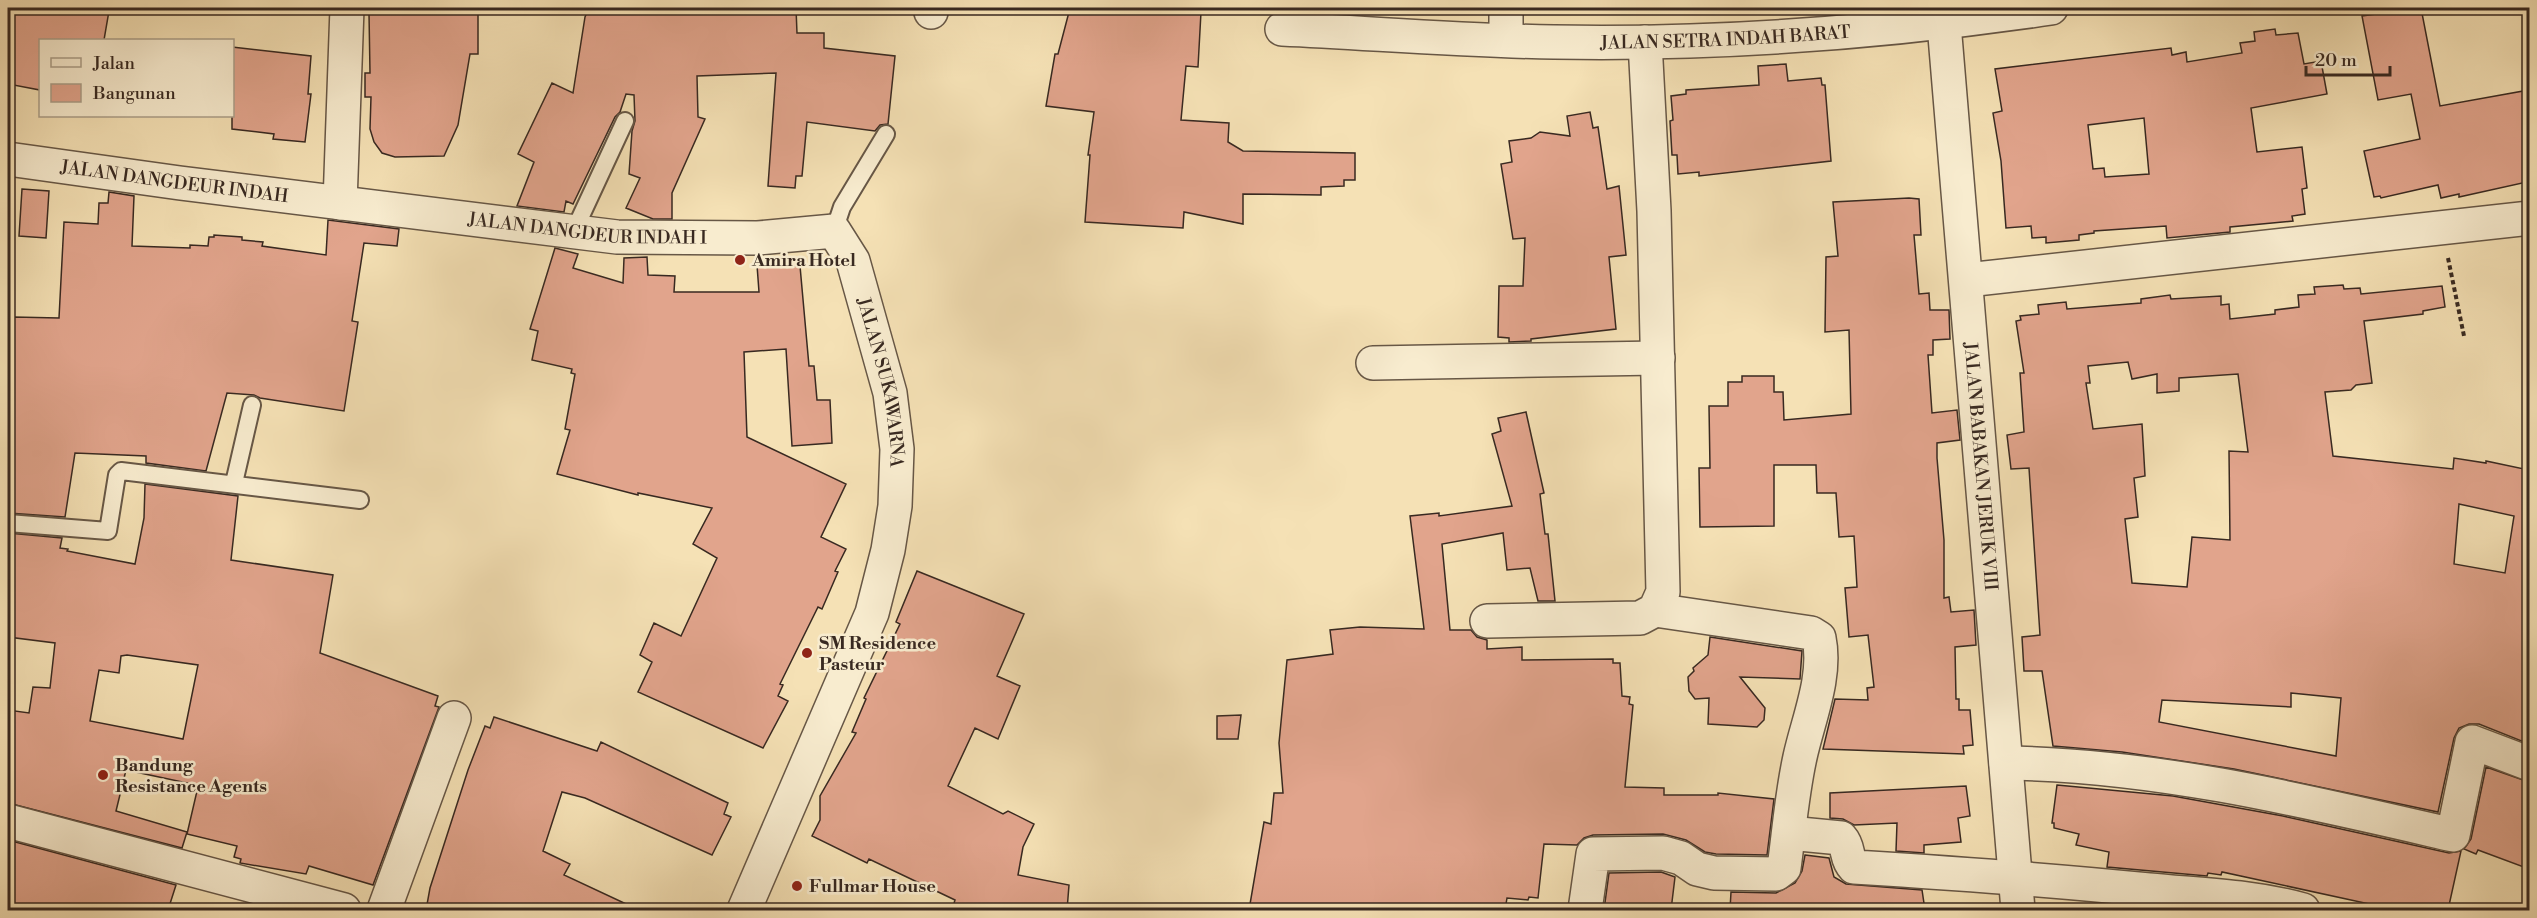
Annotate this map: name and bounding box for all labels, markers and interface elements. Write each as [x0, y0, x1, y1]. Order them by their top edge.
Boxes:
street label: JALAN SETRA INDAH BARAT [1599, 20, 1852, 54]
legend [39, 39, 234, 117]
scale bar [2306, 39, 2390, 77]
text: 20 m [2315, 49, 2357, 72]
text: Jalan [92, 52, 135, 75]
text: Bangunan [92, 82, 176, 105]
street label: JALAN DANGDEUR INDAH [58, 155, 290, 208]
street label: JALAN DANGDEUR INDAH I [466, 207, 707, 249]
place label: Amira Hotel [751, 249, 856, 272]
marker: Amira Hotel [733, 253, 747, 267]
street label: JALAN SUKAWARNA [852, 294, 909, 469]
street label: JALAN BABAKAN JERUK VIII [1959, 340, 2003, 592]
place label: SM Residence Pasteur [819, 632, 936, 676]
marker: SM Residence Pasteur [800, 646, 814, 660]
place label: Bandung Resistance Agents [115, 754, 267, 798]
marker: Bandung Resistance Agents [96, 768, 110, 782]
place label: Fullmar House [809, 875, 936, 898]
marker: Fullmar House [790, 879, 804, 893]

